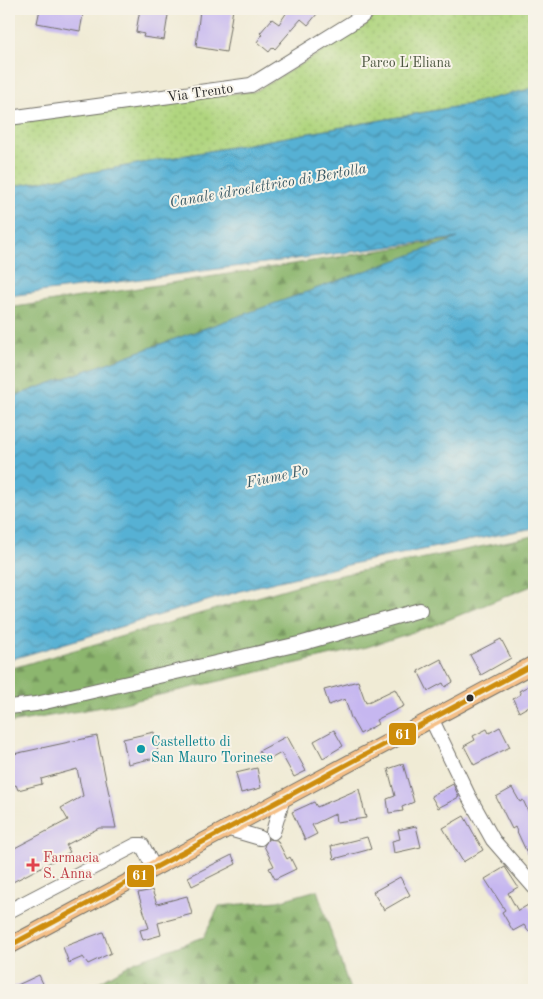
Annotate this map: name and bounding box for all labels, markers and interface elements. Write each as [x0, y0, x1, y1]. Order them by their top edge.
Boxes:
park label: Parco L'Eliana [361, 56, 451, 70]
street label: Via Trento [166, 81, 234, 105]
water label: Canale idroelettrico di Bertolla [169, 162, 368, 211]
water label: Fiume Po [244, 464, 310, 492]
unlabelled marker [465, 693, 475, 703]
line badge: 61 [388, 722, 417, 746]
text: 61 [395, 728, 411, 742]
place label: Castelletto di San Mauro Torinese [151, 735, 273, 765]
marker: Castelletto di San Mauro Torinese [135, 743, 147, 755]
place label: Farmacia S. Anna [43, 851, 99, 881]
marker: Farmacia S. Anna [27, 859, 39, 871]
line badge: 61 [126, 864, 155, 888]
text: 61 [132, 869, 148, 883]

